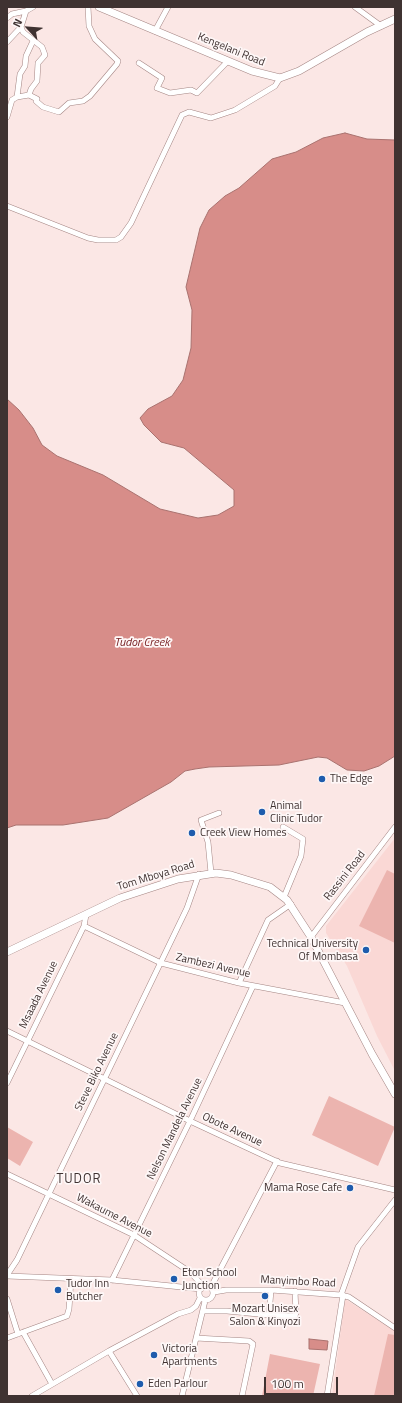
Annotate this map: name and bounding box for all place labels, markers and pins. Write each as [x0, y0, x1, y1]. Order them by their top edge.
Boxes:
place label: The Edge [330, 772, 373, 786]
marker: The Edge [317, 774, 327, 784]
place label: Animal Clinic Tudor [270, 799, 323, 825]
marker: Animal Clinic Tudor [257, 807, 267, 817]
place label: Creek View Homes [200, 826, 287, 840]
marker: Creek View Homes [187, 828, 197, 838]
place label: Technical University Of Mombasa [267, 937, 358, 963]
marker: Technical University Of Mombasa [361, 945, 371, 955]
place label: Mama Rose Cafe [264, 1181, 342, 1195]
marker: Mama Rose Cafe [345, 1183, 355, 1193]
place label: Eton School Junction [182, 1266, 237, 1292]
marker: Eton School Junction [169, 1274, 179, 1284]
place label: Tudor Inn Butcher [66, 1277, 109, 1303]
marker: Tudor Inn Butcher [53, 1285, 63, 1295]
marker: Mozart Unisex Salon & Kinyozi [260, 1291, 270, 1301]
place label: Mozart Unisex Salon & Kinyozi [229, 1302, 301, 1328]
place label: Victoria Apartments [162, 1342, 217, 1368]
marker: Victoria Apartments [149, 1350, 159, 1360]
place label: Eden Parlour [148, 1377, 207, 1391]
marker: Eden Parlour [135, 1379, 145, 1389]

